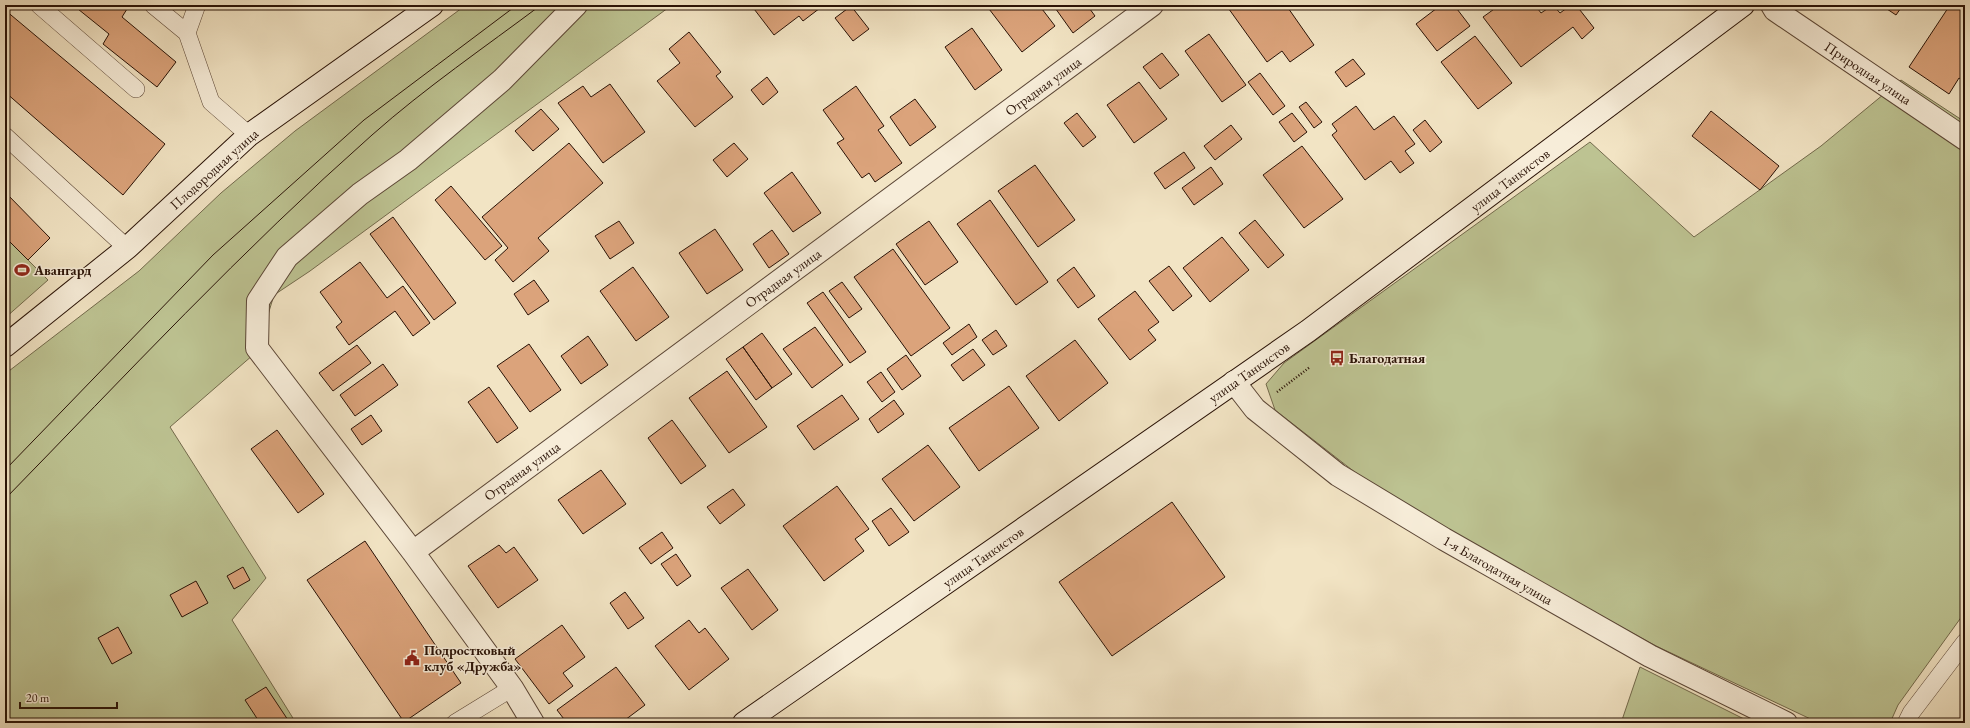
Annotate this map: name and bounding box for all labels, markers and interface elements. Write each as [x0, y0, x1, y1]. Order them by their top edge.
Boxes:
street label: Природная улица [1821, 37, 1915, 109]
street label: Отрадная улица [1001, 52, 1085, 120]
street label: Плодородная улица [166, 124, 262, 214]
street label: улица Танкистов [1467, 144, 1553, 216]
street label: Отрадная улица [741, 244, 825, 312]
sports icon: Авангард [13, 261, 31, 279]
place label: Авангард [33, 261, 92, 279]
street label: улица Танкистов [1205, 337, 1293, 407]
bus stop icon: Благодатная [1328, 349, 1346, 367]
place label: Благодатная [1349, 349, 1426, 367]
street label: Отрадная улица [480, 437, 564, 505]
street label: улица Танкистов [939, 522, 1027, 592]
street label: 1-я Благодатная улица [1440, 531, 1557, 609]
place label: Подростковый клуб «Дружба» [424, 641, 521, 675]
public building icon: Подростковый клуб «Дружба» [403, 649, 421, 667]
scale bar [20, 684, 117, 710]
text: 20 m [26, 690, 50, 706]

